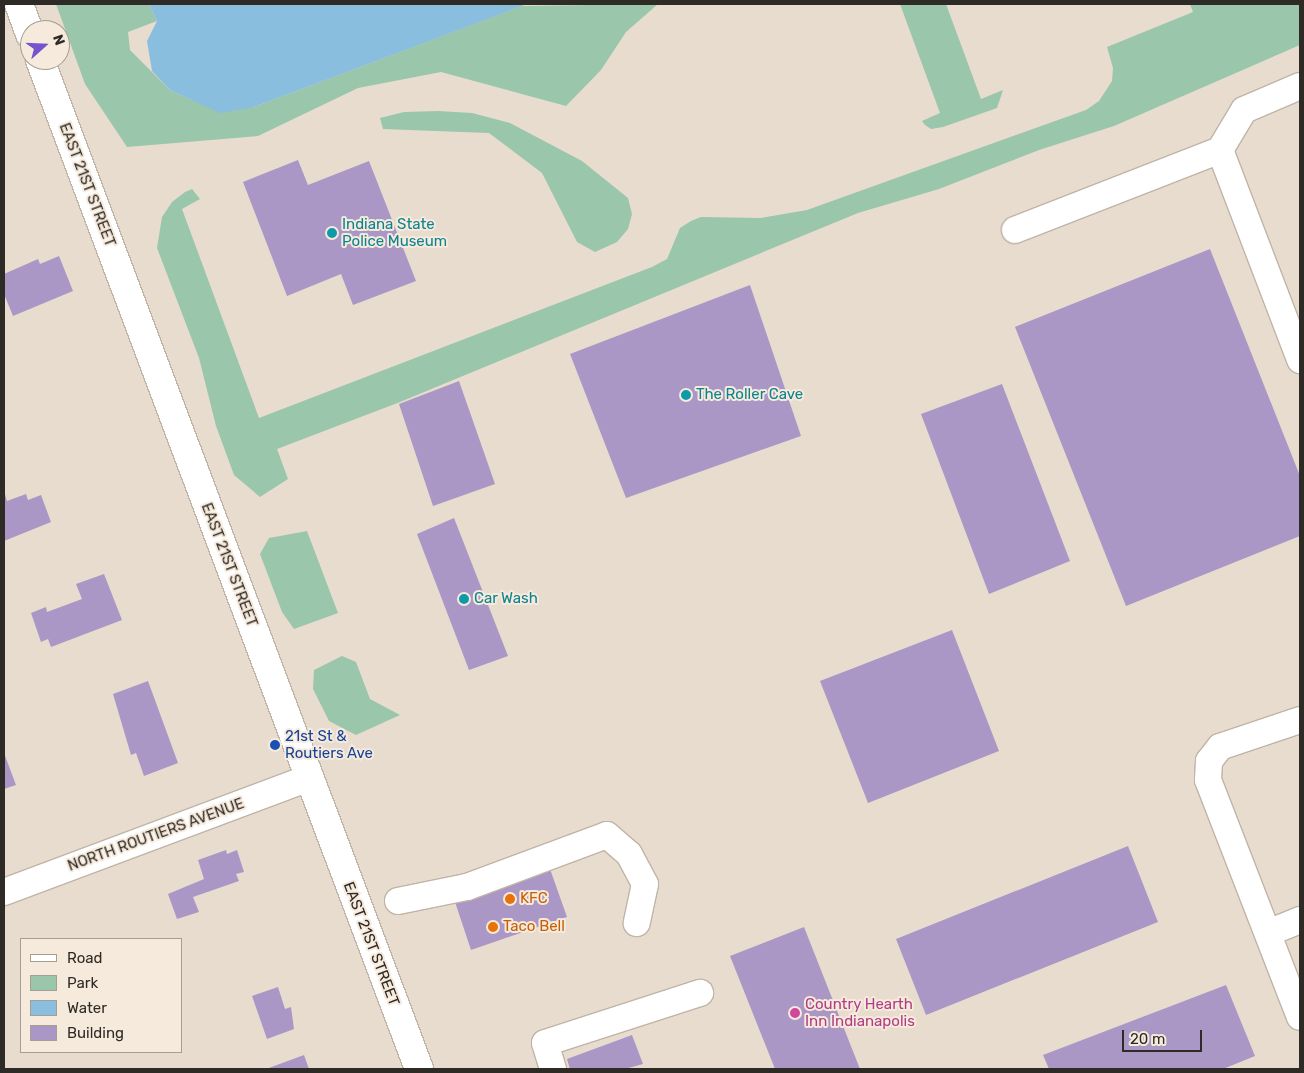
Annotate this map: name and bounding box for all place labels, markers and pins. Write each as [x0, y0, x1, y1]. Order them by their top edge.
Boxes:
place label: Indiana State Police Museum [342, 215, 447, 250]
marker: Indiana State Police Museum [326, 227, 338, 239]
place label: The Roller Cave [696, 386, 804, 404]
marker: The Roller Cave [680, 389, 692, 401]
place label: Car Wash [474, 590, 538, 608]
marker: Car Wash [458, 593, 470, 605]
place label: 21st St & Routiers Ave [285, 727, 373, 762]
marker: 21st St & Routiers Ave [269, 739, 281, 751]
place label: KFC [520, 890, 548, 908]
marker: KFC [504, 893, 516, 905]
place label: Taco Bell [503, 918, 565, 936]
marker: Taco Bell [487, 921, 499, 933]
place label: Country Hearth Inn Indianapolis [805, 995, 915, 1030]
marker: Country Hearth Inn Indianapolis [789, 1007, 801, 1019]

